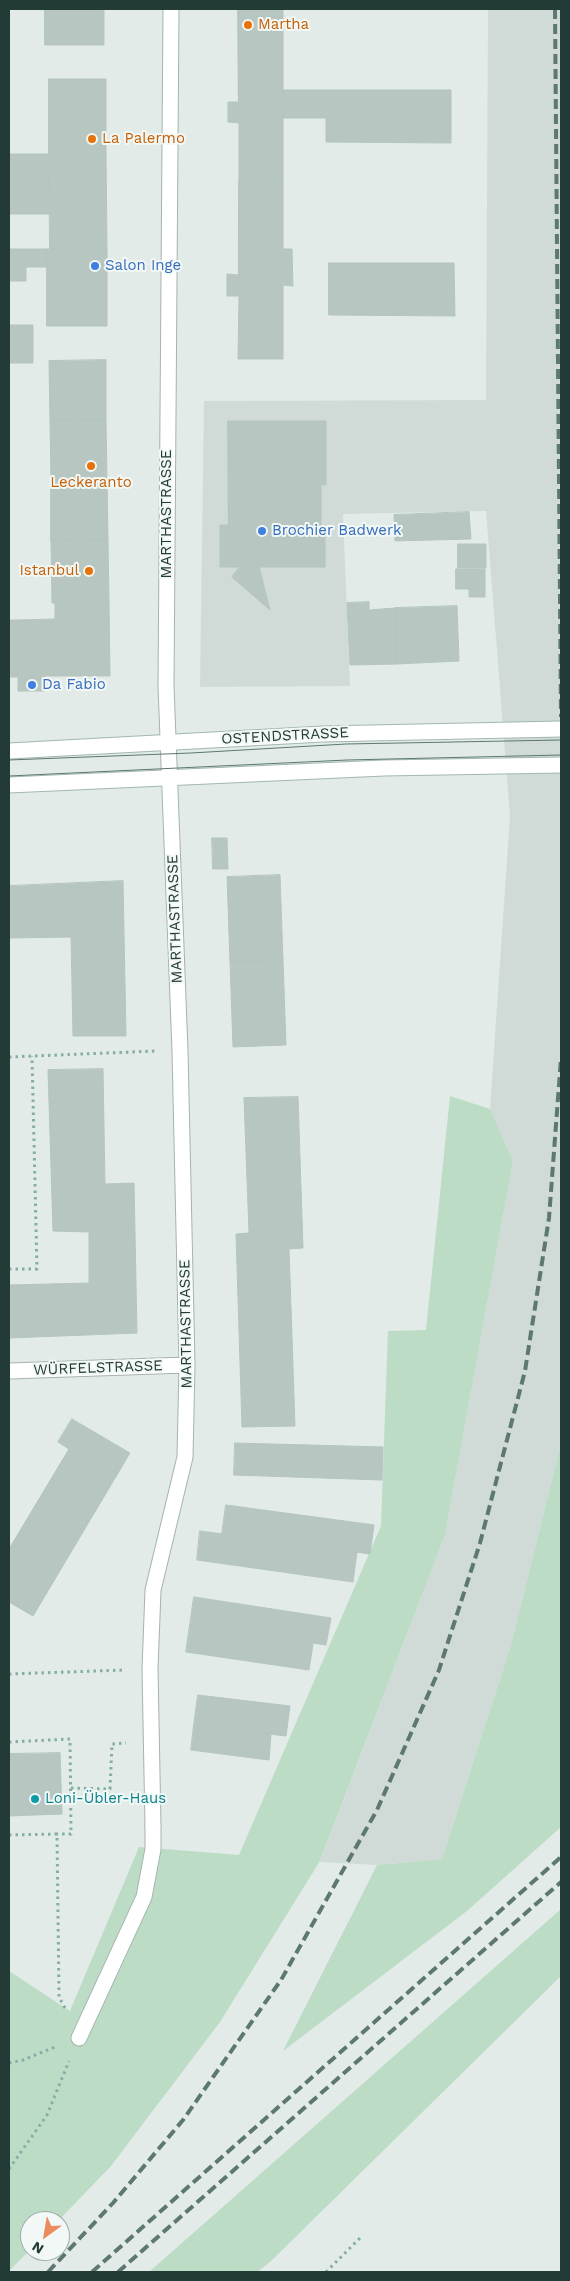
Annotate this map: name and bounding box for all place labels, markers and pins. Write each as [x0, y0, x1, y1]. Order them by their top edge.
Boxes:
place label: Martha [258, 16, 309, 34]
marker: Martha [242, 19, 254, 31]
place label: La Palermo [102, 130, 185, 148]
marker: La Palermo [86, 133, 98, 145]
place label: Salon Inge [105, 257, 181, 275]
marker: Salon Inge [89, 260, 101, 272]
marker: Leckeranto [85, 460, 97, 472]
place label: Leckeranto [50, 474, 132, 492]
place label: Brochier Badwerk [272, 522, 402, 540]
marker: Brochier Badwerk [256, 525, 268, 537]
place label: Istanbul [19, 562, 79, 580]
marker: Istanbul [83, 565, 95, 577]
place label: Da Fabio [42, 676, 106, 694]
marker: Da Fabio [26, 679, 38, 691]
place label: Loni-Übler-Haus [45, 1790, 166, 1808]
marker: Loni-Übler-Haus [29, 1793, 41, 1805]

